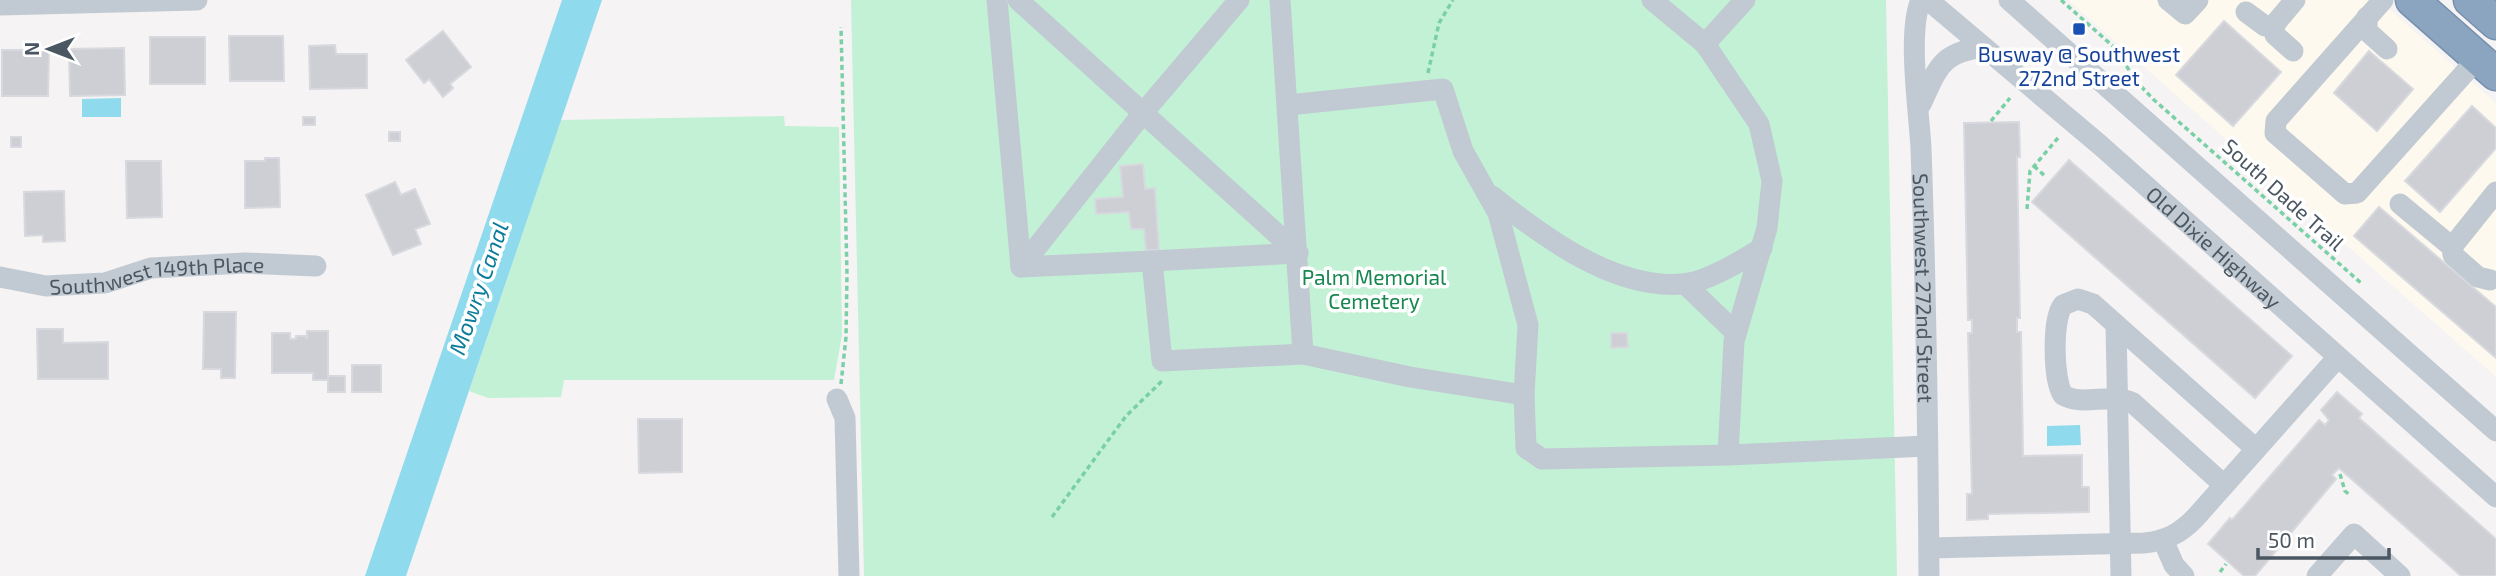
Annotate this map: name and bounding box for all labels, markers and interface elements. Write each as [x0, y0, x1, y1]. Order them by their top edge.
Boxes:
north arrow [14, 14, 84, 84]
marker: Busway @ Southwest 272nd Street [2071, 21, 2087, 37]
place label: Busway @ Southwest 272nd Street [1978, 41, 2180, 90]
text: N [20, 42, 43, 56]
street label: South Dade Trail [2218, 133, 2351, 256]
street label: Southwest 272nd Street [1909, 173, 1940, 403]
street label: Old Dixie Highway [2142, 180, 2287, 313]
water label: Mowry Canal [442, 218, 514, 358]
street label: Southwest 149th Place [49, 250, 265, 298]
park label: Palm Memorial Cemetery [1302, 264, 1447, 313]
scale bar [2258, 516, 2389, 560]
text: 50 m [2268, 527, 2315, 552]

